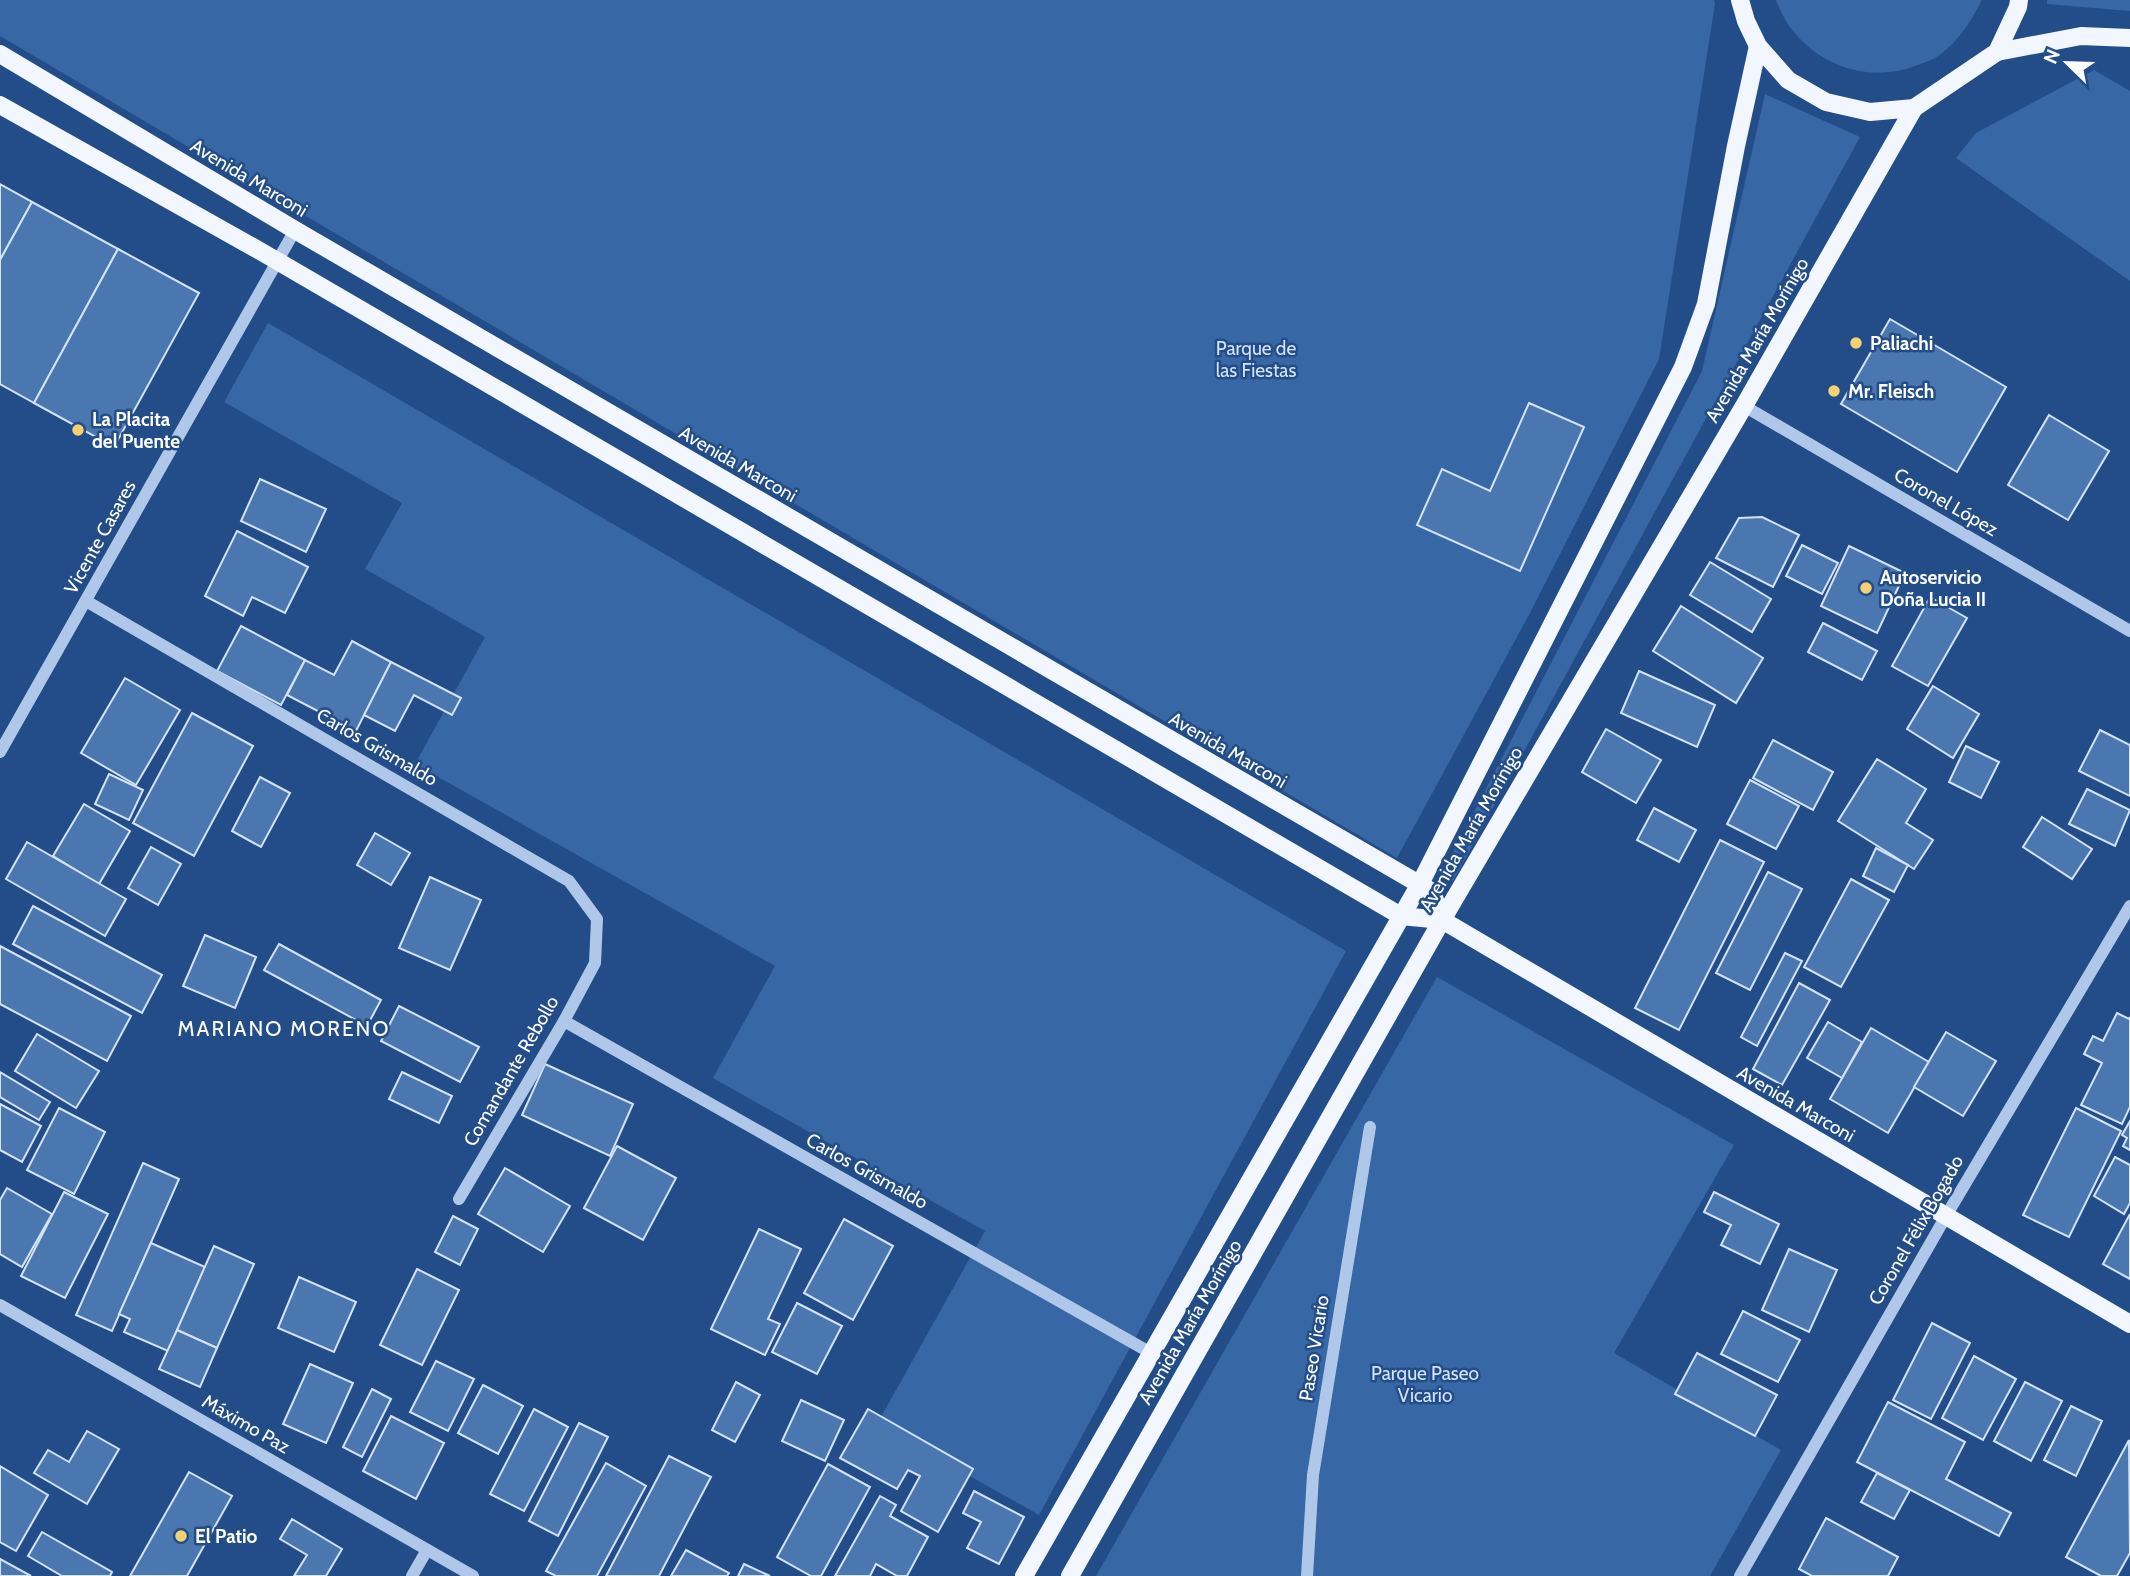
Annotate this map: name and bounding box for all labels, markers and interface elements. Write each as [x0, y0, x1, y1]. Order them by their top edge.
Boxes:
north arrow [2032, 28, 2102, 98]
text: N [2039, 46, 2065, 67]
street label: Avenida Marconi [186, 134, 312, 222]
street label: Avenida María Morínigo [1700, 253, 1814, 427]
place label: Paliachi [1870, 332, 1933, 355]
marker: Paliachi [1848, 335, 1864, 351]
park label: Parque de las Fiestas [1216, 337, 1296, 382]
place label: Mr. Fleisch [1848, 380, 1934, 403]
marker: Mr. Fleisch [1826, 383, 1842, 399]
place label: La Placita del Puente [92, 408, 180, 453]
street label: Avenida Marconi [675, 421, 801, 507]
marker: La Placita del Puente [70, 422, 86, 438]
street label: Coronel López [1890, 463, 2002, 541]
street label: Vicente Casares [59, 476, 141, 598]
place label: Autoservicio Doña Lucia II [1880, 566, 1986, 611]
marker: Autoservicio Doña Lucia II [1858, 580, 1874, 596]
street label: Carlos Grismaldo [313, 703, 441, 791]
street label: Avenida Marconi [1165, 707, 1291, 793]
street label: Avenida María Morínigo [1414, 742, 1528, 916]
street label: Comandante Rebollo [459, 992, 563, 1150]
district label: MARIANO MORENO [178, 1016, 391, 1041]
street label: Avenida Marconi [1733, 1061, 1859, 1147]
street label: Carlos Grismaldo [802, 1128, 932, 1214]
street label: Coronel Félix Bogado [1864, 1151, 1968, 1309]
street label: Avenida María Morínigo [1133, 1235, 1247, 1409]
street label: Paseo Vicario [1294, 1293, 1334, 1403]
park label: Parque Paseo Vicario [1371, 1362, 1479, 1407]
street label: Máximo Paz [198, 1390, 294, 1458]
place label: El Patio [195, 1525, 258, 1548]
marker: El Patio [173, 1528, 189, 1544]

